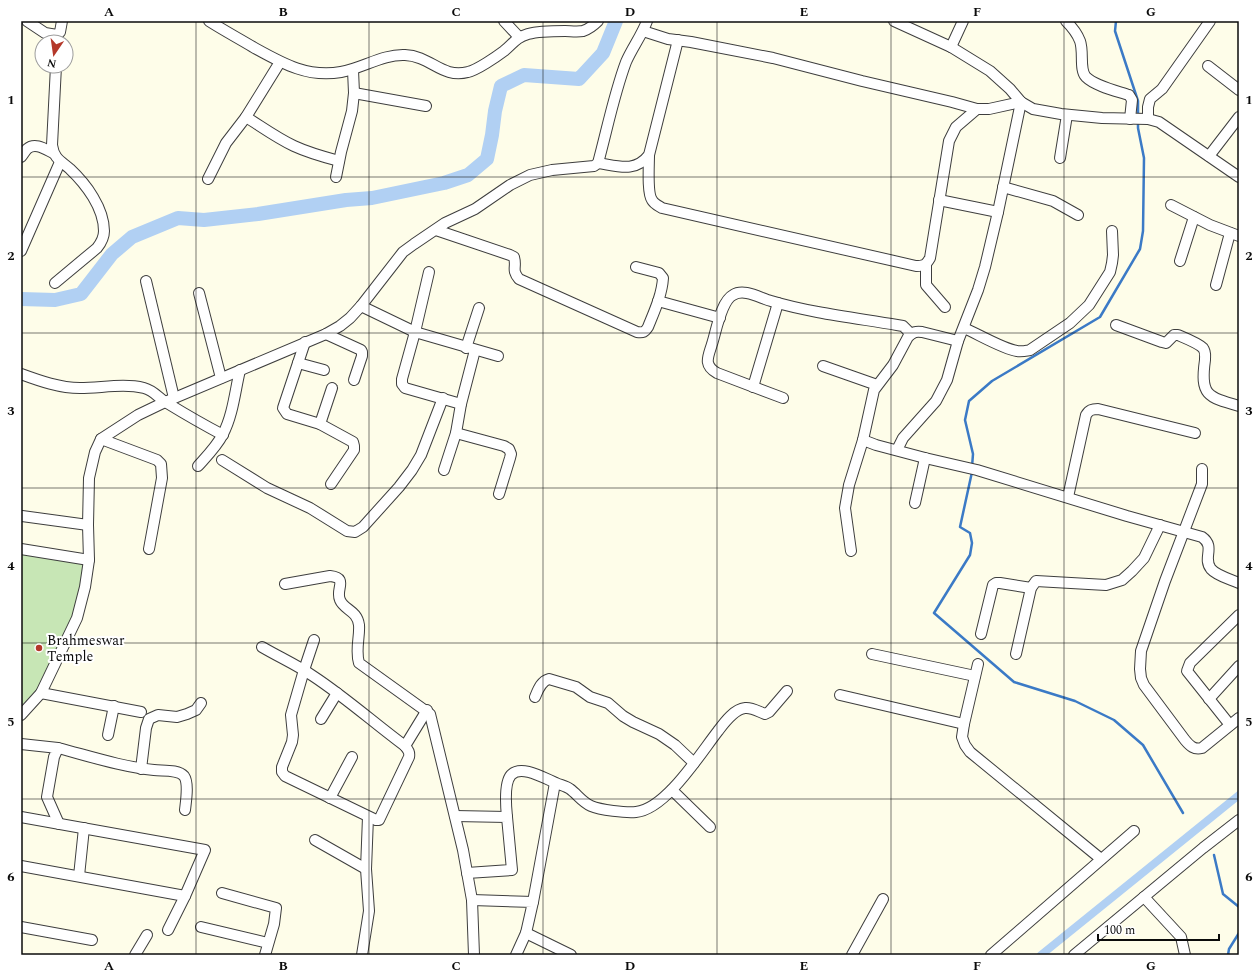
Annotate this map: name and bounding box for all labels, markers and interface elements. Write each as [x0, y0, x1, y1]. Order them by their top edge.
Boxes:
text: A [104, 2, 114, 22]
text: B [278, 2, 288, 22]
text: C [451, 2, 461, 22]
text: D [625, 2, 635, 22]
text: E [800, 2, 809, 22]
text: F [973, 2, 981, 22]
text: G [1146, 2, 1156, 22]
north arrow [34, 34, 74, 74]
text: N [46, 54, 58, 73]
text: 1 [7, 90, 15, 110]
text: 1 [1245, 90, 1253, 110]
text: 2 [7, 246, 15, 266]
text: 2 [1245, 246, 1253, 266]
text: 3 [7, 401, 15, 421]
text: 3 [1245, 401, 1253, 421]
text: 4 [7, 556, 15, 576]
text: 4 [1245, 556, 1253, 576]
place label: Brahmeswar Temple [47, 630, 125, 667]
marker: Brahmeswar Temple [34, 643, 44, 653]
text: 5 [7, 712, 15, 732]
text: 5 [1245, 712, 1253, 732]
text: 6 [7, 867, 15, 887]
text: 6 [1245, 867, 1253, 887]
scale bar [1098, 916, 1219, 942]
text: 100 m [1104, 921, 1135, 940]
text: A [104, 956, 114, 976]
text: B [278, 956, 288, 976]
text: C [451, 956, 461, 976]
text: D [625, 956, 635, 976]
text: E [800, 956, 809, 976]
text: F [973, 956, 981, 976]
text: G [1146, 956, 1156, 976]

